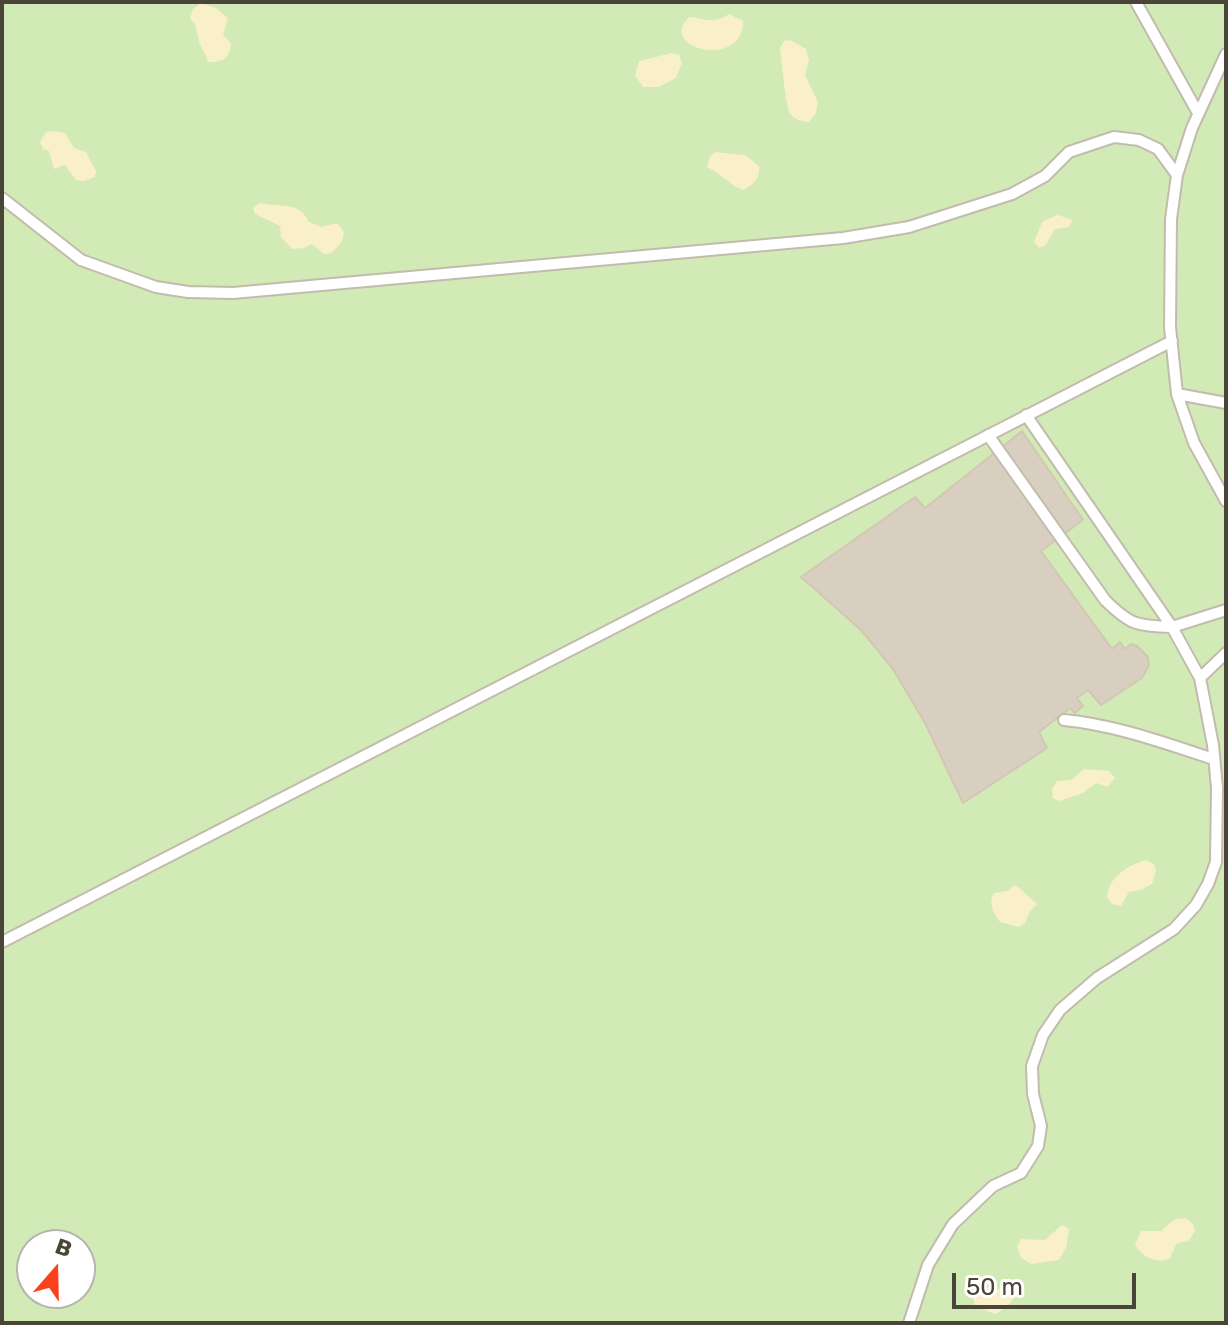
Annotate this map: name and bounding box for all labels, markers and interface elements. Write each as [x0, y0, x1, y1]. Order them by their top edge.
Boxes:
north arrow [16, 1229, 96, 1309]
text: B [52, 1233, 76, 1263]
scale bar [956, 1257, 1140, 1307]
text: 50 m [966, 1273, 1023, 1301]

